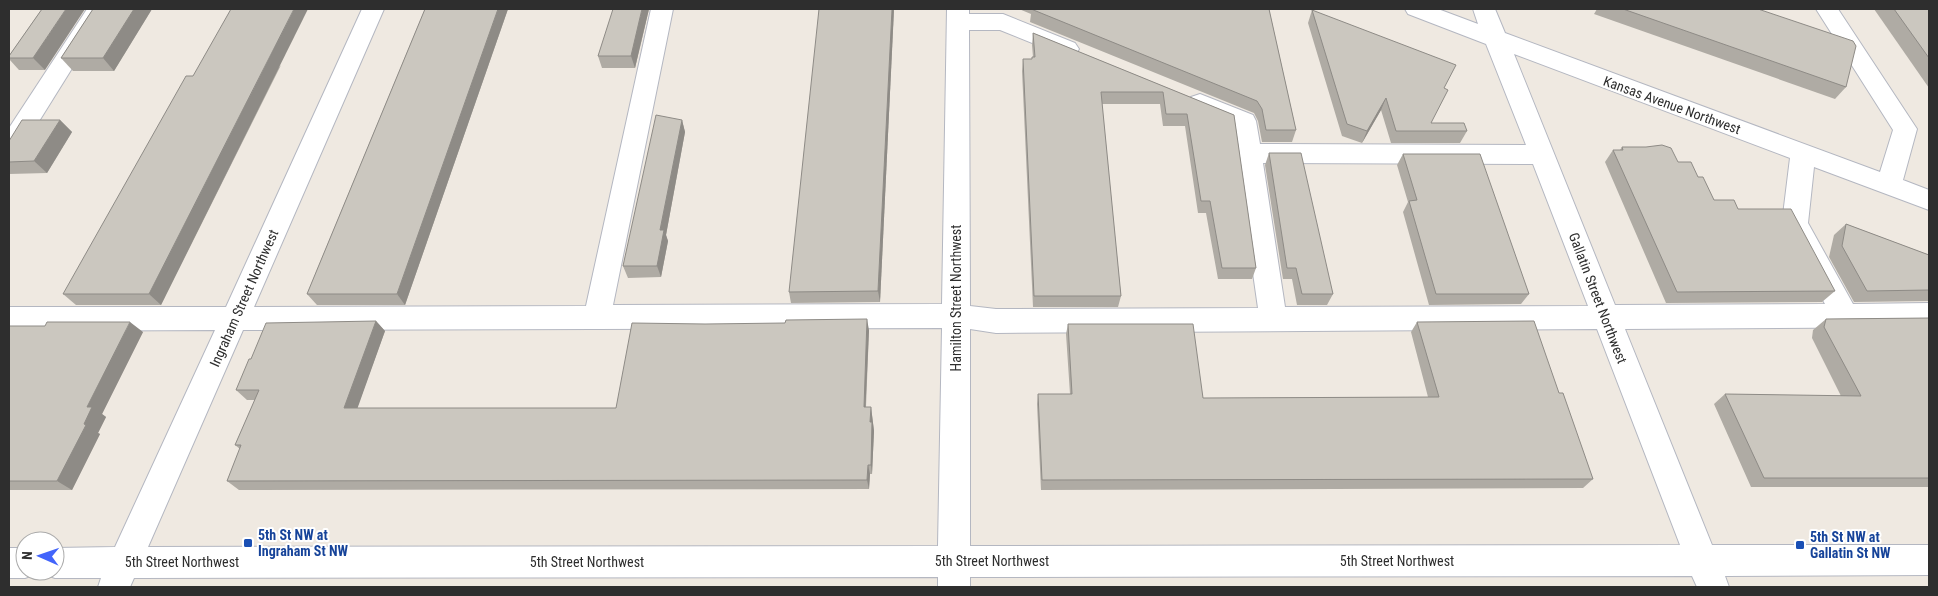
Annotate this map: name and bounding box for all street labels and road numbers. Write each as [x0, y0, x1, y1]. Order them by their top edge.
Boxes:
street label: Kansas Avenue Northwest [1601, 73, 1743, 137]
street label: Hamilton Street Northwest [948, 225, 964, 371]
street label: Ingraham Street Northwest [206, 227, 282, 369]
street label: Gallatin Street Northwest [1566, 230, 1630, 366]
street label: 5th Street Northwest [935, 553, 1049, 569]
street label: 5th Street Northwest [1340, 553, 1454, 569]
street label: 5th Street Northwest [125, 554, 239, 570]
street label: 5th Street Northwest [530, 554, 644, 570]

